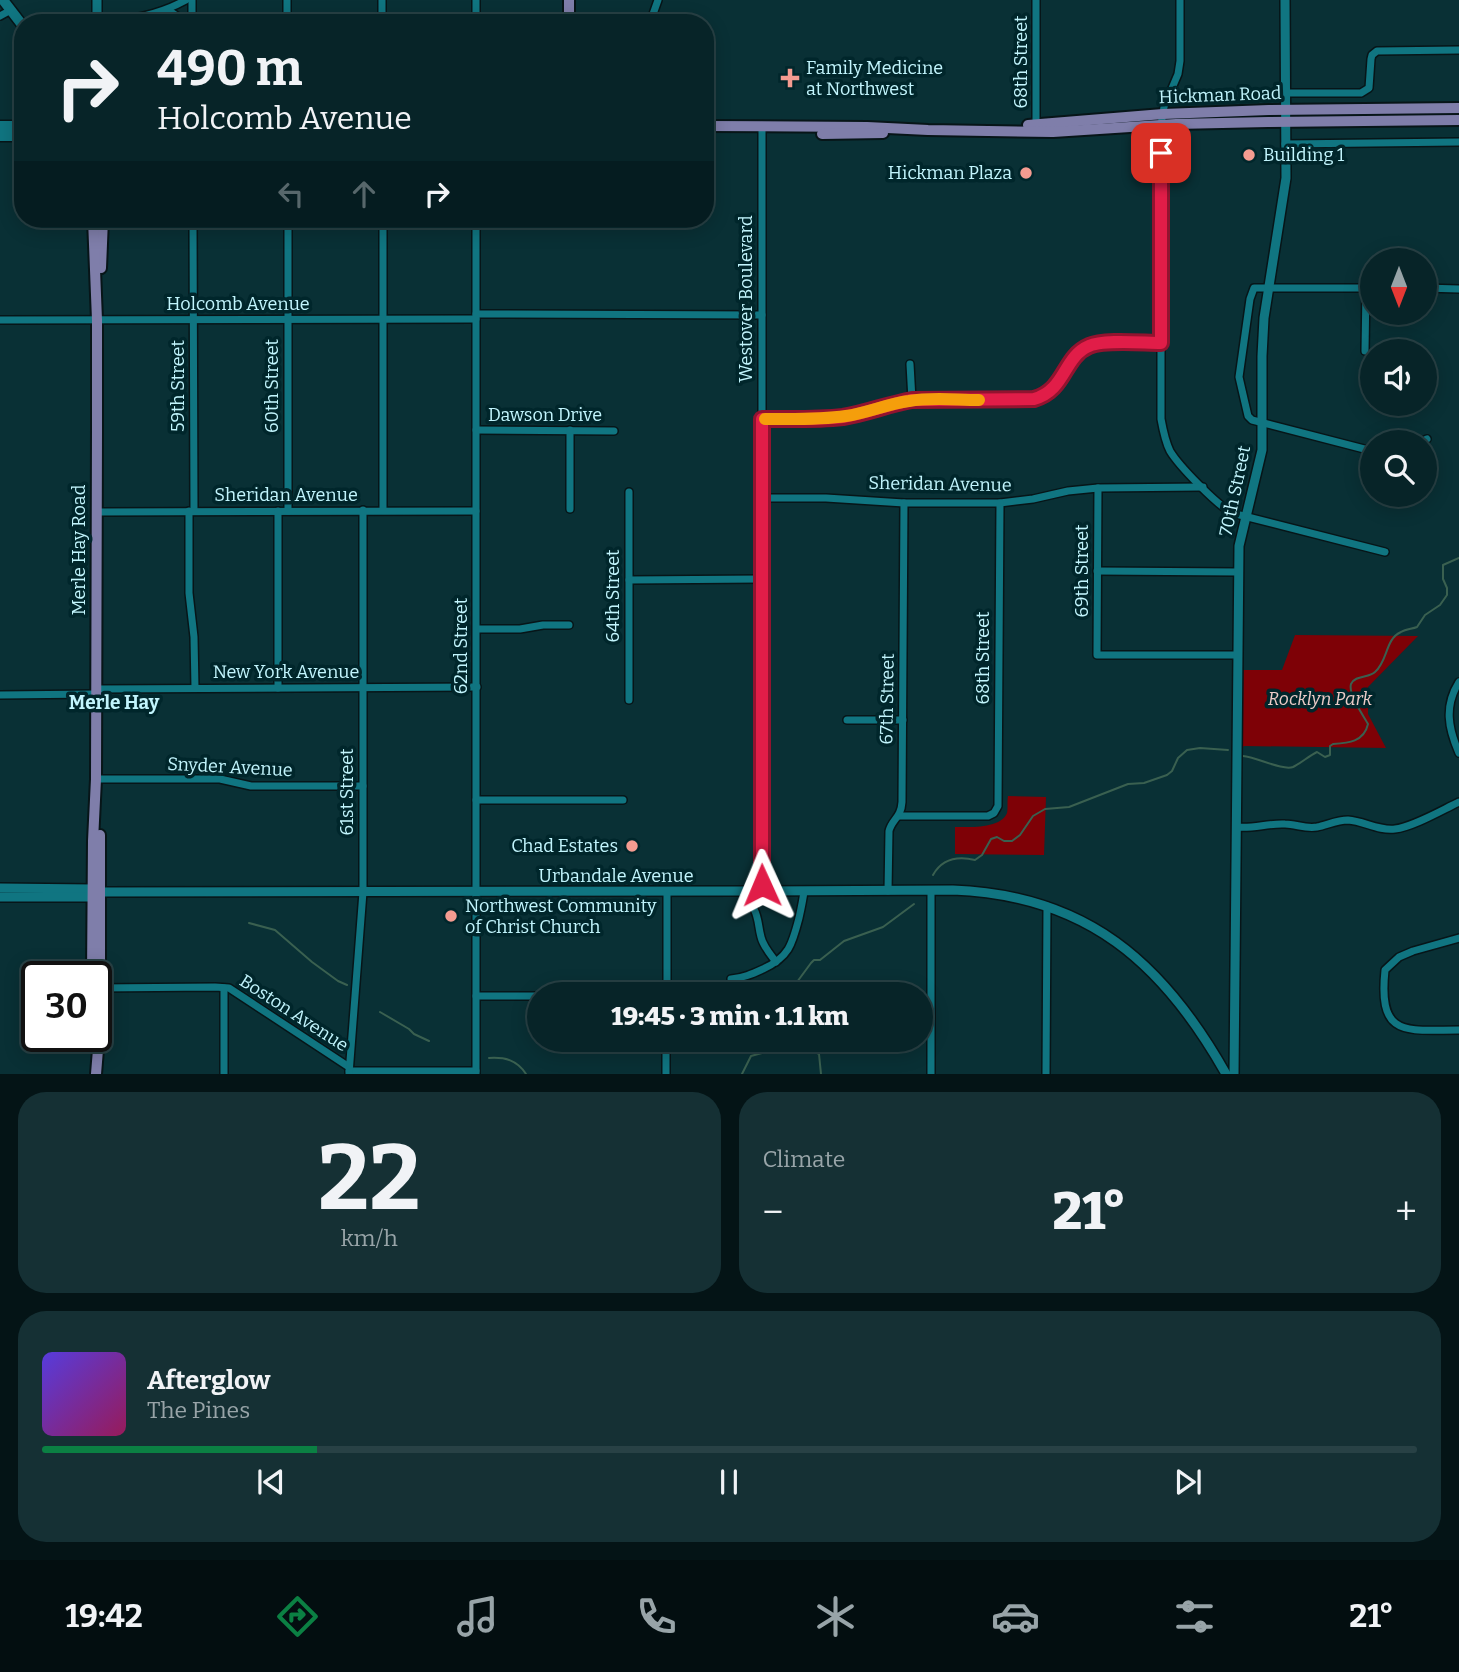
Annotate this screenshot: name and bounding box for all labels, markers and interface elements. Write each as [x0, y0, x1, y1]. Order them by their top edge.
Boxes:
street label: 68th Street [1010, 15, 1032, 109]
text: 490 m [157, 39, 302, 98]
icon: right [42, 42, 133, 133]
place label: Family Medicine at Northwest [806, 57, 943, 100]
marker: Family Medicine at Northwest [780, 68, 800, 88]
street label: Hickman Road [1158, 82, 1282, 108]
text: Holcomb Avenue [157, 99, 412, 137]
pin [1131, 123, 1191, 183]
icon: arrive [1142, 134, 1180, 172]
place label: Building 1 [1263, 144, 1345, 166]
marker: Building 1 [1241, 147, 1257, 163]
place label: Hickman Plaza [888, 162, 1012, 184]
marker: Hickman Plaza [1018, 165, 1034, 181]
icon: left [272, 175, 310, 213]
icon: ahead [345, 175, 383, 213]
icon: right [418, 175, 456, 213]
street label: Westover Boulevard [735, 215, 757, 383]
north arrow [1360, 248, 1437, 326]
map controls [1360, 248, 1437, 507]
street label: Holcomb Avenue [166, 293, 310, 315]
street label: 60th Street [261, 338, 283, 433]
button: sound [1360, 339, 1437, 416]
street label: 59th Street [167, 340, 189, 432]
street label: Dawson Drive [488, 404, 602, 426]
button: search [1360, 430, 1437, 507]
street label: 70th Street [1215, 443, 1255, 538]
street label: Sheridan Avenue [868, 472, 1012, 496]
street label: Merle Hay Road [68, 484, 90, 615]
street label: Sheridan Avenue [214, 484, 358, 506]
street label: 69th Street [1071, 524, 1093, 618]
street label: 64th Street [602, 549, 624, 643]
street label: 62nd Street [450, 597, 472, 694]
street label: 68th Street [972, 611, 994, 705]
street label: 67th Street [875, 653, 899, 745]
street label: New York Avenue [213, 661, 359, 683]
park label: Rocklyn Park [1268, 688, 1373, 710]
district label: Merle Hay [69, 691, 160, 714]
street label: 61st Street [336, 748, 358, 836]
street label: Snyder Avenue [167, 753, 293, 781]
place label: Chad Estates [511, 835, 618, 857]
marker: Chad Estates [624, 838, 640, 854]
position arrow [725, 848, 799, 922]
street label: Urbandale Avenue [539, 865, 693, 887]
place label: Northwest Community of Christ Church [465, 895, 657, 938]
marker: Northwest Community of Christ Church [443, 908, 459, 924]
speed limit sign: 30 [21, 961, 112, 1052]
street label: Boston Avenue [235, 970, 353, 1056]
text: 19:45 · 3 min · 1.1 km [611, 1001, 849, 1032]
text: 22 [318, 1124, 420, 1233]
text: Climate [763, 1145, 845, 1173]
text: 21° [1053, 1180, 1126, 1243]
text: − [763, 1189, 783, 1235]
text: + [1395, 1189, 1417, 1235]
text: km/h [341, 1224, 398, 1252]
text: Afterglow [147, 1365, 270, 1396]
text: The Pines [147, 1396, 250, 1424]
icon: previous [252, 1463, 290, 1501]
icon: pause [710, 1463, 748, 1501]
icon: next [1169, 1463, 1207, 1501]
icon: directions [273, 1592, 322, 1641]
icon: music [453, 1592, 502, 1641]
icon: phone [632, 1592, 681, 1641]
icon: climate [811, 1592, 860, 1641]
icon: car [991, 1592, 1040, 1641]
icon: filters [1170, 1592, 1219, 1641]
text: 19:42 [65, 1597, 143, 1635]
text: 21° [1349, 1597, 1394, 1635]

